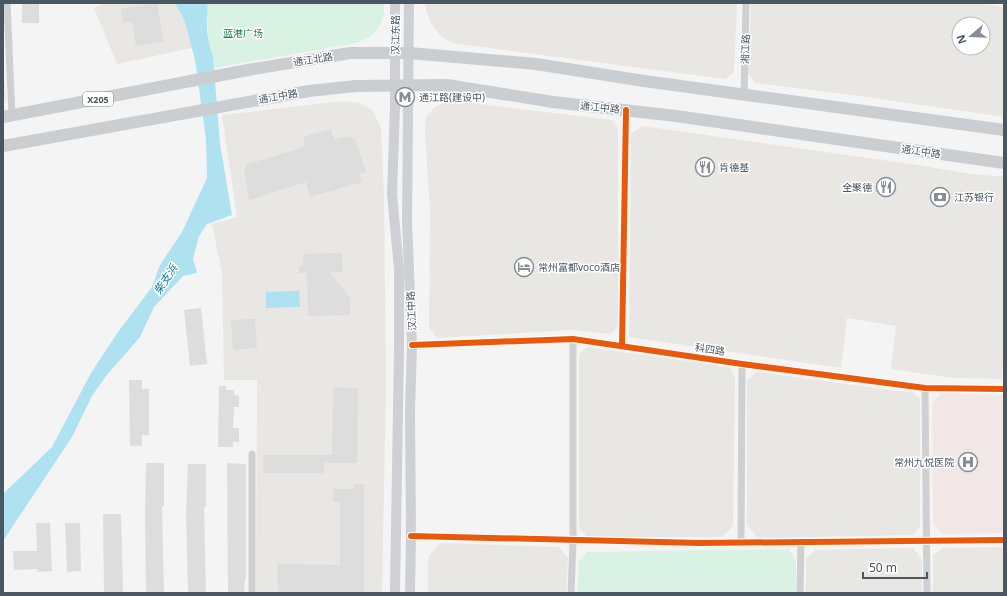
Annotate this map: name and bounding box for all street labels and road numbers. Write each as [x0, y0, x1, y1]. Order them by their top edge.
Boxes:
street label: 汉江东路 [388, 15, 402, 55]
street label: 湘江路 [737, 34, 753, 64]
street label: 通江北路 [292, 49, 334, 69]
street label: 通江中路 [257, 86, 299, 106]
road number: X205 [83, 92, 113, 106]
street label: 通江中路 [579, 98, 621, 116]
street label: 通江中路 [900, 141, 942, 161]
street label: 汉江中路 [403, 291, 419, 331]
street label: 科四路 [694, 340, 726, 358]

